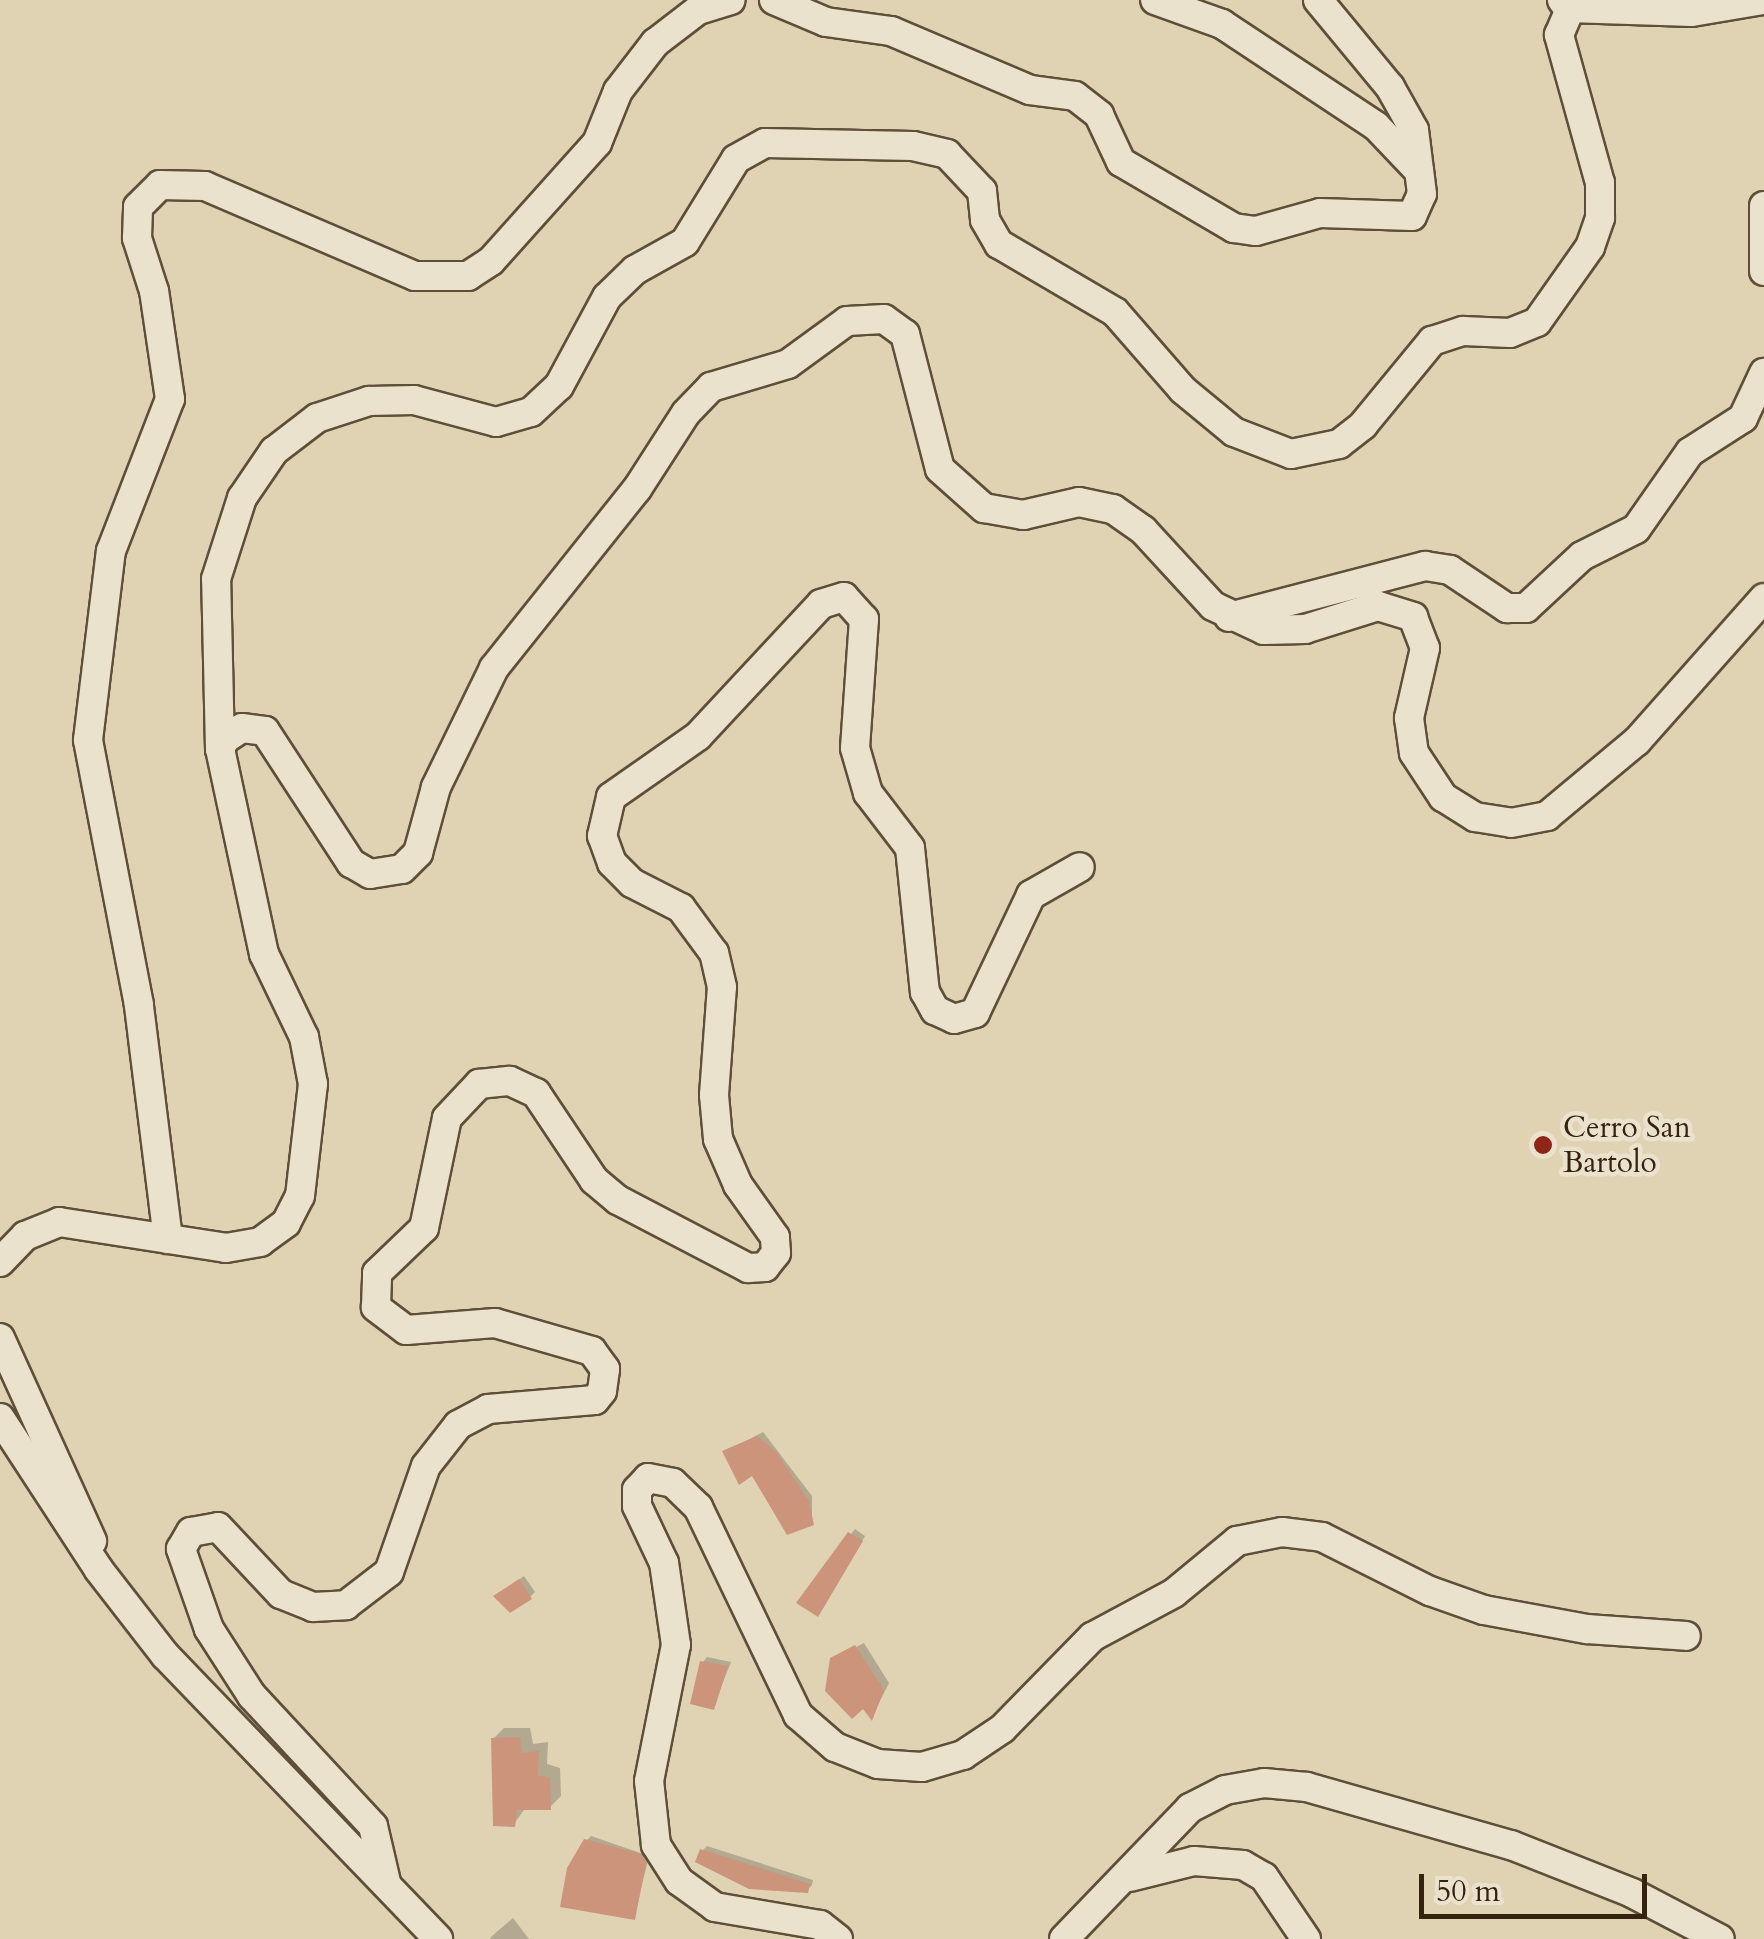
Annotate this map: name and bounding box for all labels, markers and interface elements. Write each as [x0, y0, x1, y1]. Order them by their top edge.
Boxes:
place label: Cerro San Bartolo [1563, 1110, 1691, 1180]
marker: Cerro San Bartolo [1532, 1134, 1554, 1156]
scale bar [1424, 1854, 1652, 1916]
text: 50 m [1436, 1871, 1500, 1912]

